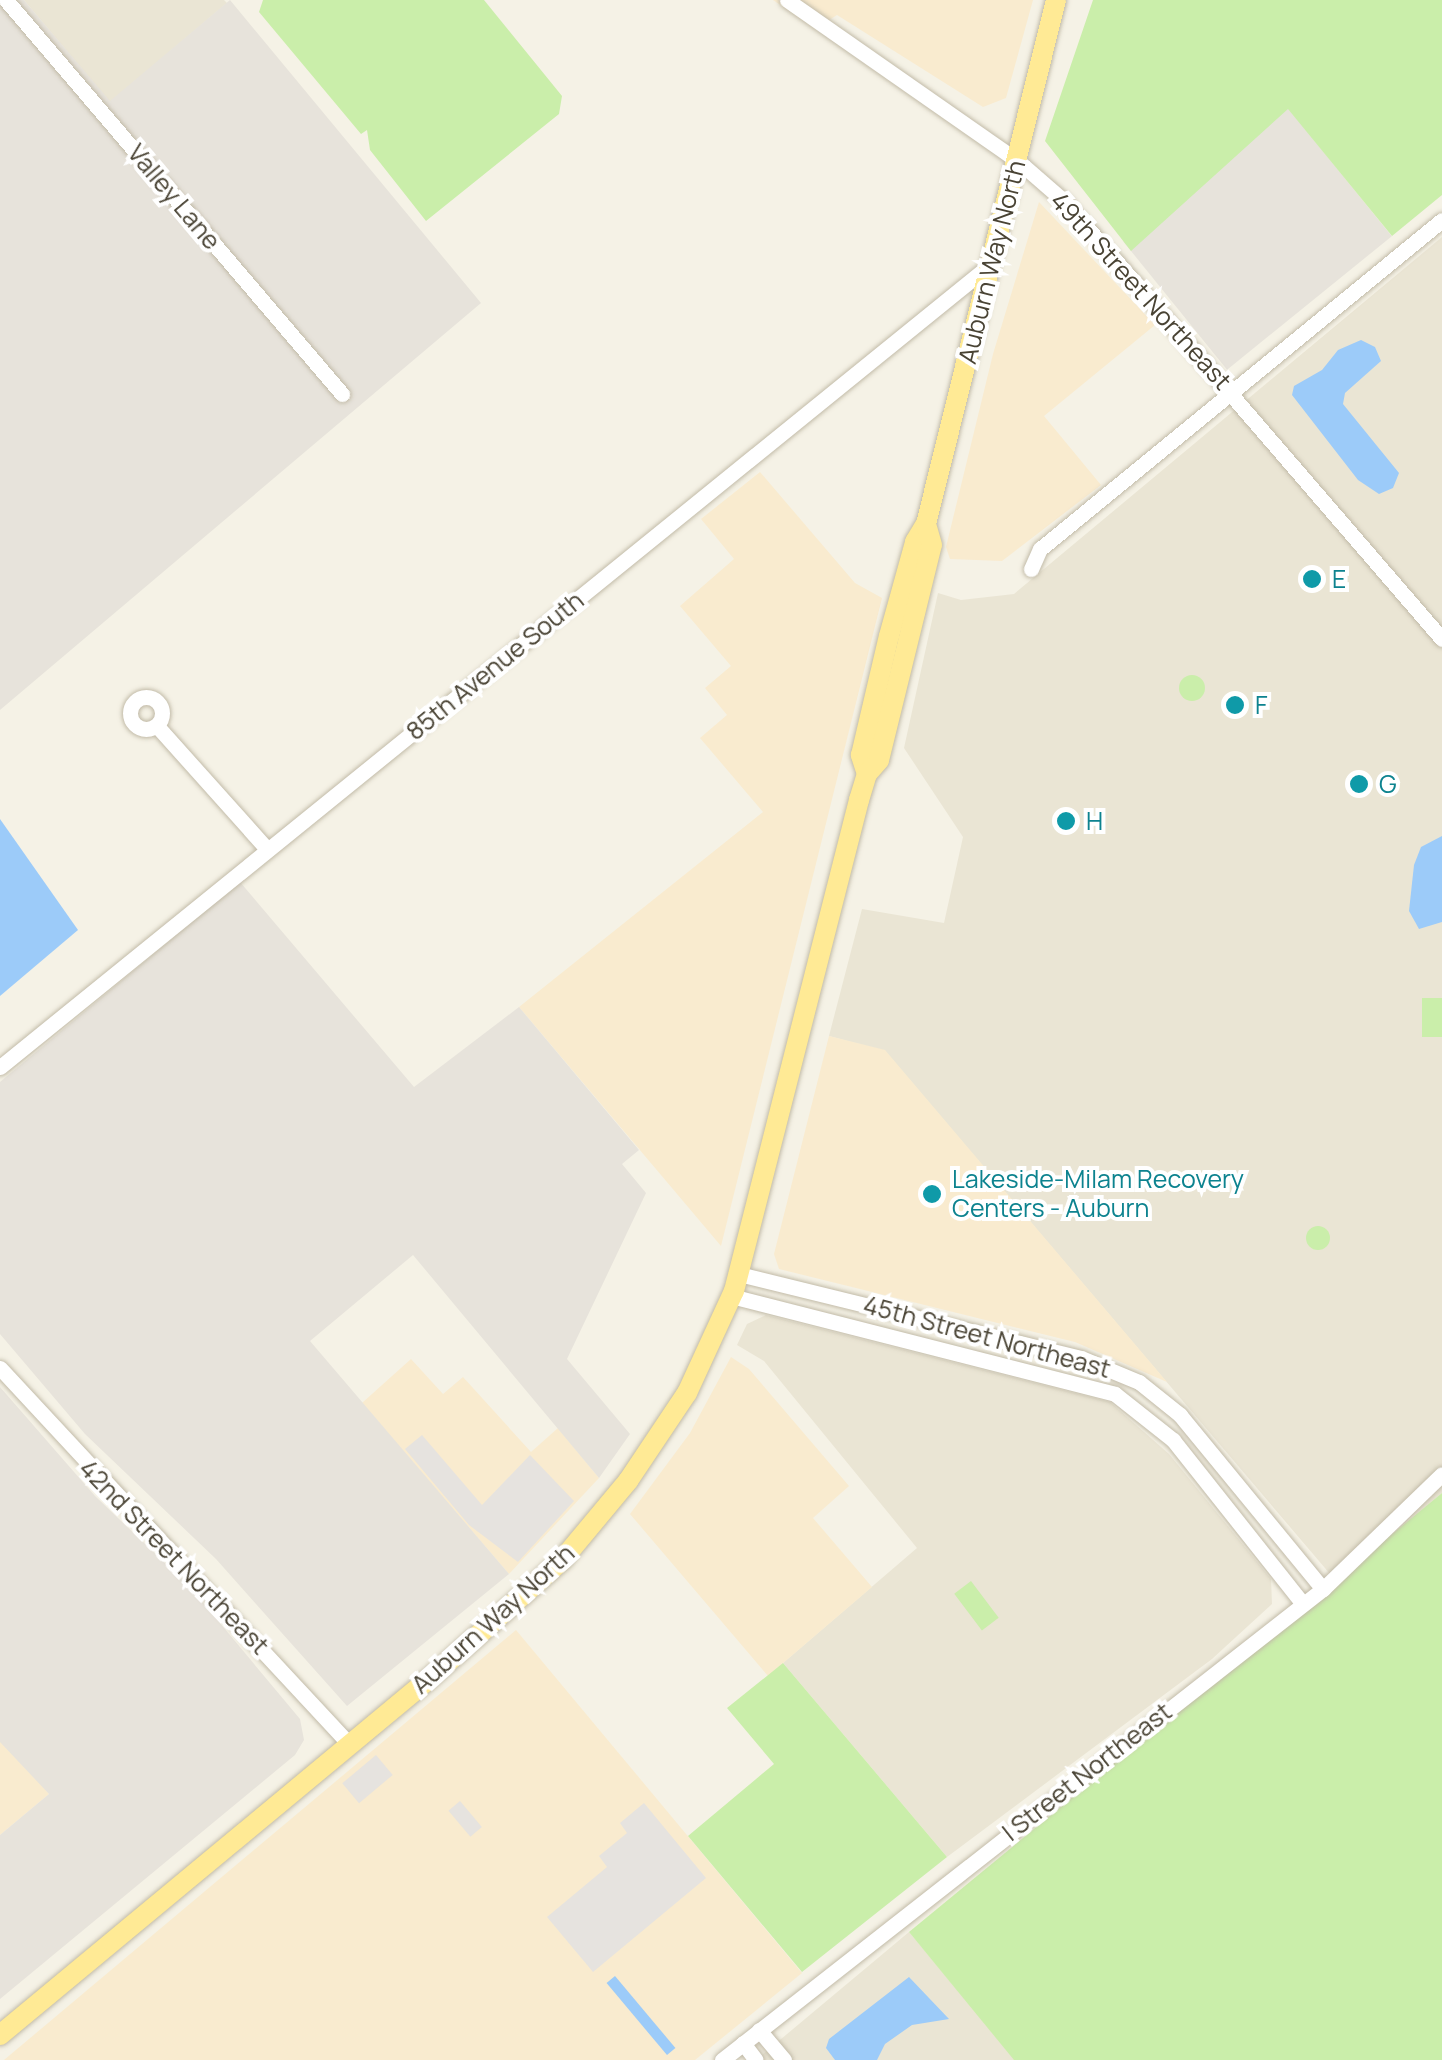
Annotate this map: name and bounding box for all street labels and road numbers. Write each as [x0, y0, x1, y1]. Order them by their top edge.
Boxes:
street label: Valley Lane [121, 138, 227, 256]
street label: Auburn Way North [952, 157, 1032, 367]
street label: 49th Street Northeast [1044, 186, 1238, 396]
street label: 85th Avenue South [400, 585, 590, 747]
street label: 45th Street Northeast [860, 1290, 1114, 1384]
street label: 42nd Street Northeast [73, 1453, 275, 1661]
street label: Auburn Way North [405, 1538, 581, 1700]
street label: I Street Northeast [996, 1697, 1178, 1847]

